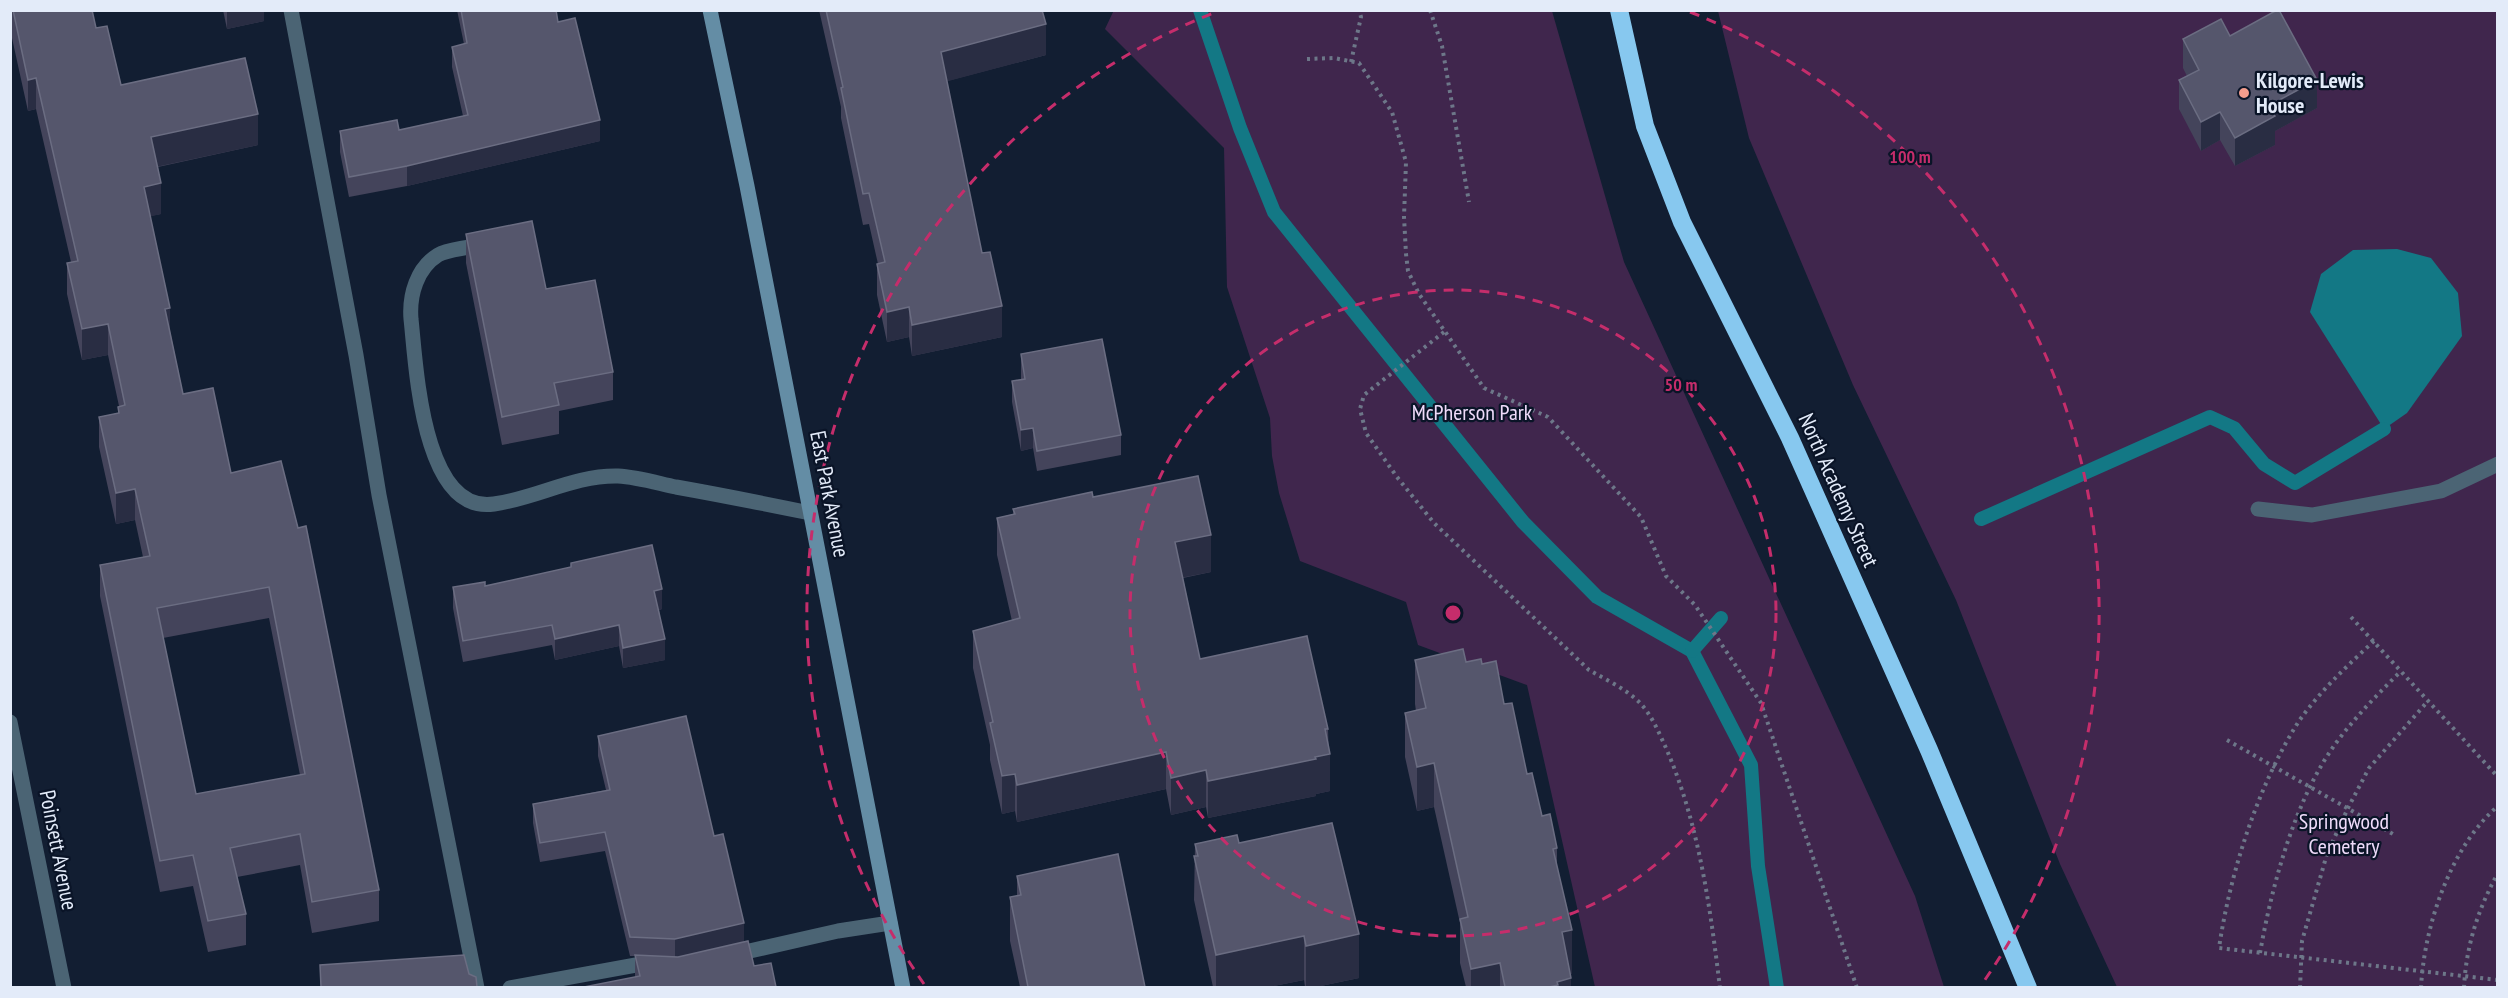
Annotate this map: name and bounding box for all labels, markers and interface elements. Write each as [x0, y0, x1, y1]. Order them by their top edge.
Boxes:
place label: Kilgore-Lewis House [2256, 66, 2364, 119]
marker: Kilgore-Lewis House [2237, 86, 2251, 100]
text: 100 m [1889, 145, 1931, 168]
text: 50 m [1665, 373, 1697, 396]
park label: McPherson Park [1412, 398, 1533, 426]
street label: North Academy Street [1793, 409, 1885, 571]
street label: East Park Avenue [804, 428, 856, 560]
centre of rings [1443, 603, 1463, 623]
street label: Poinsett Avenue [34, 788, 84, 912]
park label: Springwood Cemetery [2299, 807, 2389, 860]

